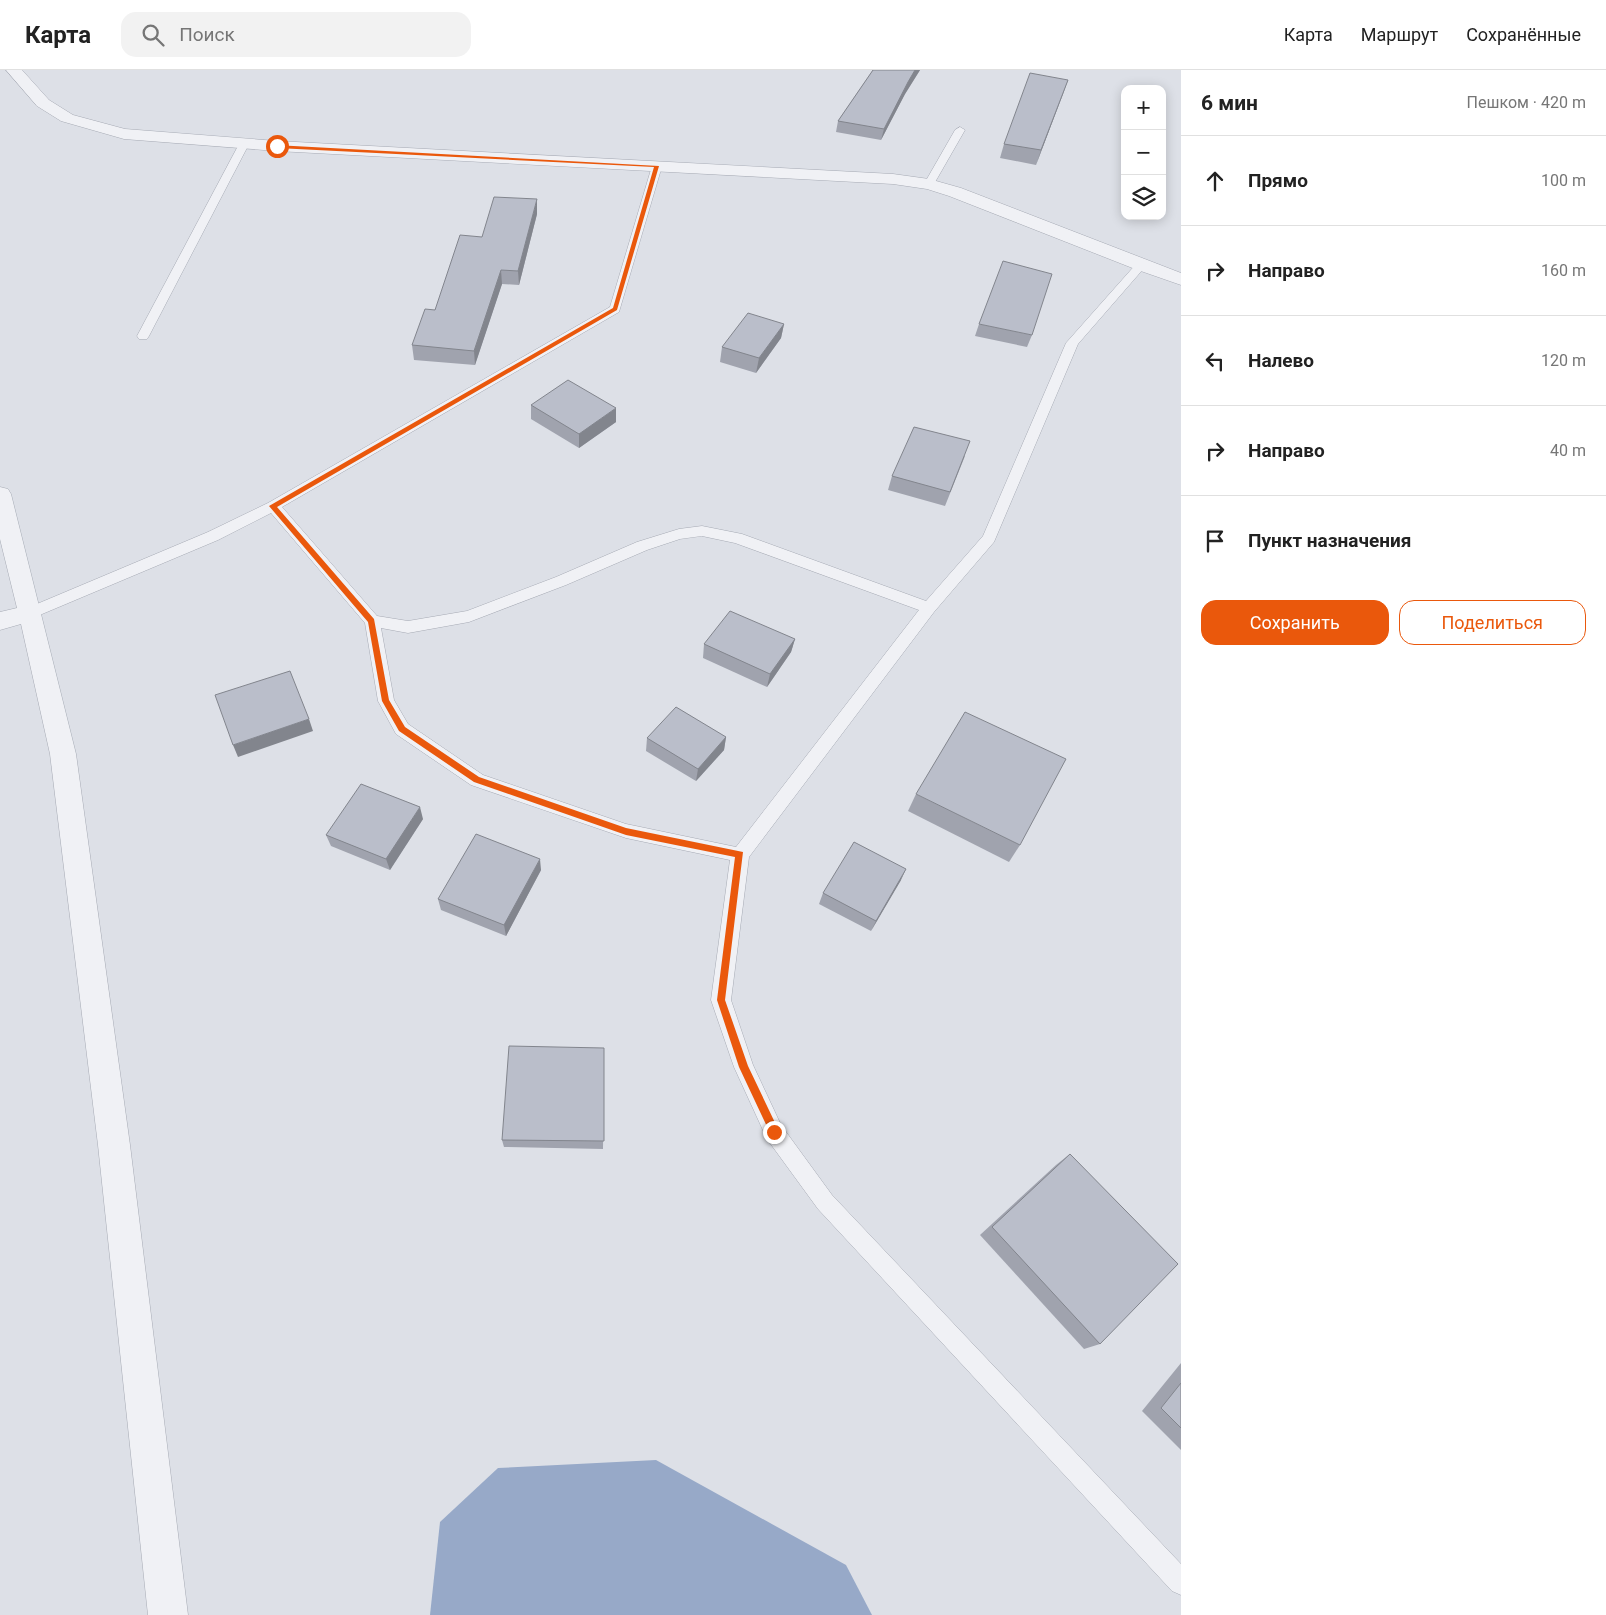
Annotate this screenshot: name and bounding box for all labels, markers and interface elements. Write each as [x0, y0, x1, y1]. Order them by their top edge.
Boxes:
search box [121, 12, 471, 57]
text: Карта [25, 21, 91, 49]
icon: search [139, 21, 167, 49]
text: Поиск [179, 23, 235, 46]
text: Карта [1284, 24, 1333, 45]
text: Маршрут [1361, 24, 1438, 45]
text: Сохранённые [1466, 24, 1581, 45]
map controls [1121, 85, 1166, 220]
button: + [1121, 85, 1166, 130]
text: 6 мин [1201, 91, 1258, 115]
text: Пешком · 420 m [1467, 93, 1586, 112]
button: − [1121, 130, 1166, 175]
route start [266, 135, 289, 158]
icon: ahead [1201, 167, 1229, 195]
text: Прямо [1248, 169, 1308, 192]
text: 100 m [1541, 171, 1586, 190]
button: layers [1121, 175, 1166, 220]
icon: right [1201, 257, 1229, 285]
text: Направо [1248, 259, 1325, 282]
text: 160 m [1541, 261, 1586, 280]
icon: left [1201, 347, 1229, 375]
text: Налево [1248, 349, 1314, 372]
text: 120 m [1541, 351, 1586, 370]
icon: right [1201, 437, 1229, 465]
text: Направо [1248, 439, 1325, 462]
text: 40 m [1550, 441, 1586, 460]
icon: arrive [1201, 527, 1229, 555]
text: Пункт назначения [1248, 529, 1411, 552]
button: Сохранить [1201, 600, 1389, 645]
button: Поделиться [1399, 600, 1586, 645]
route end [763, 1121, 786, 1144]

